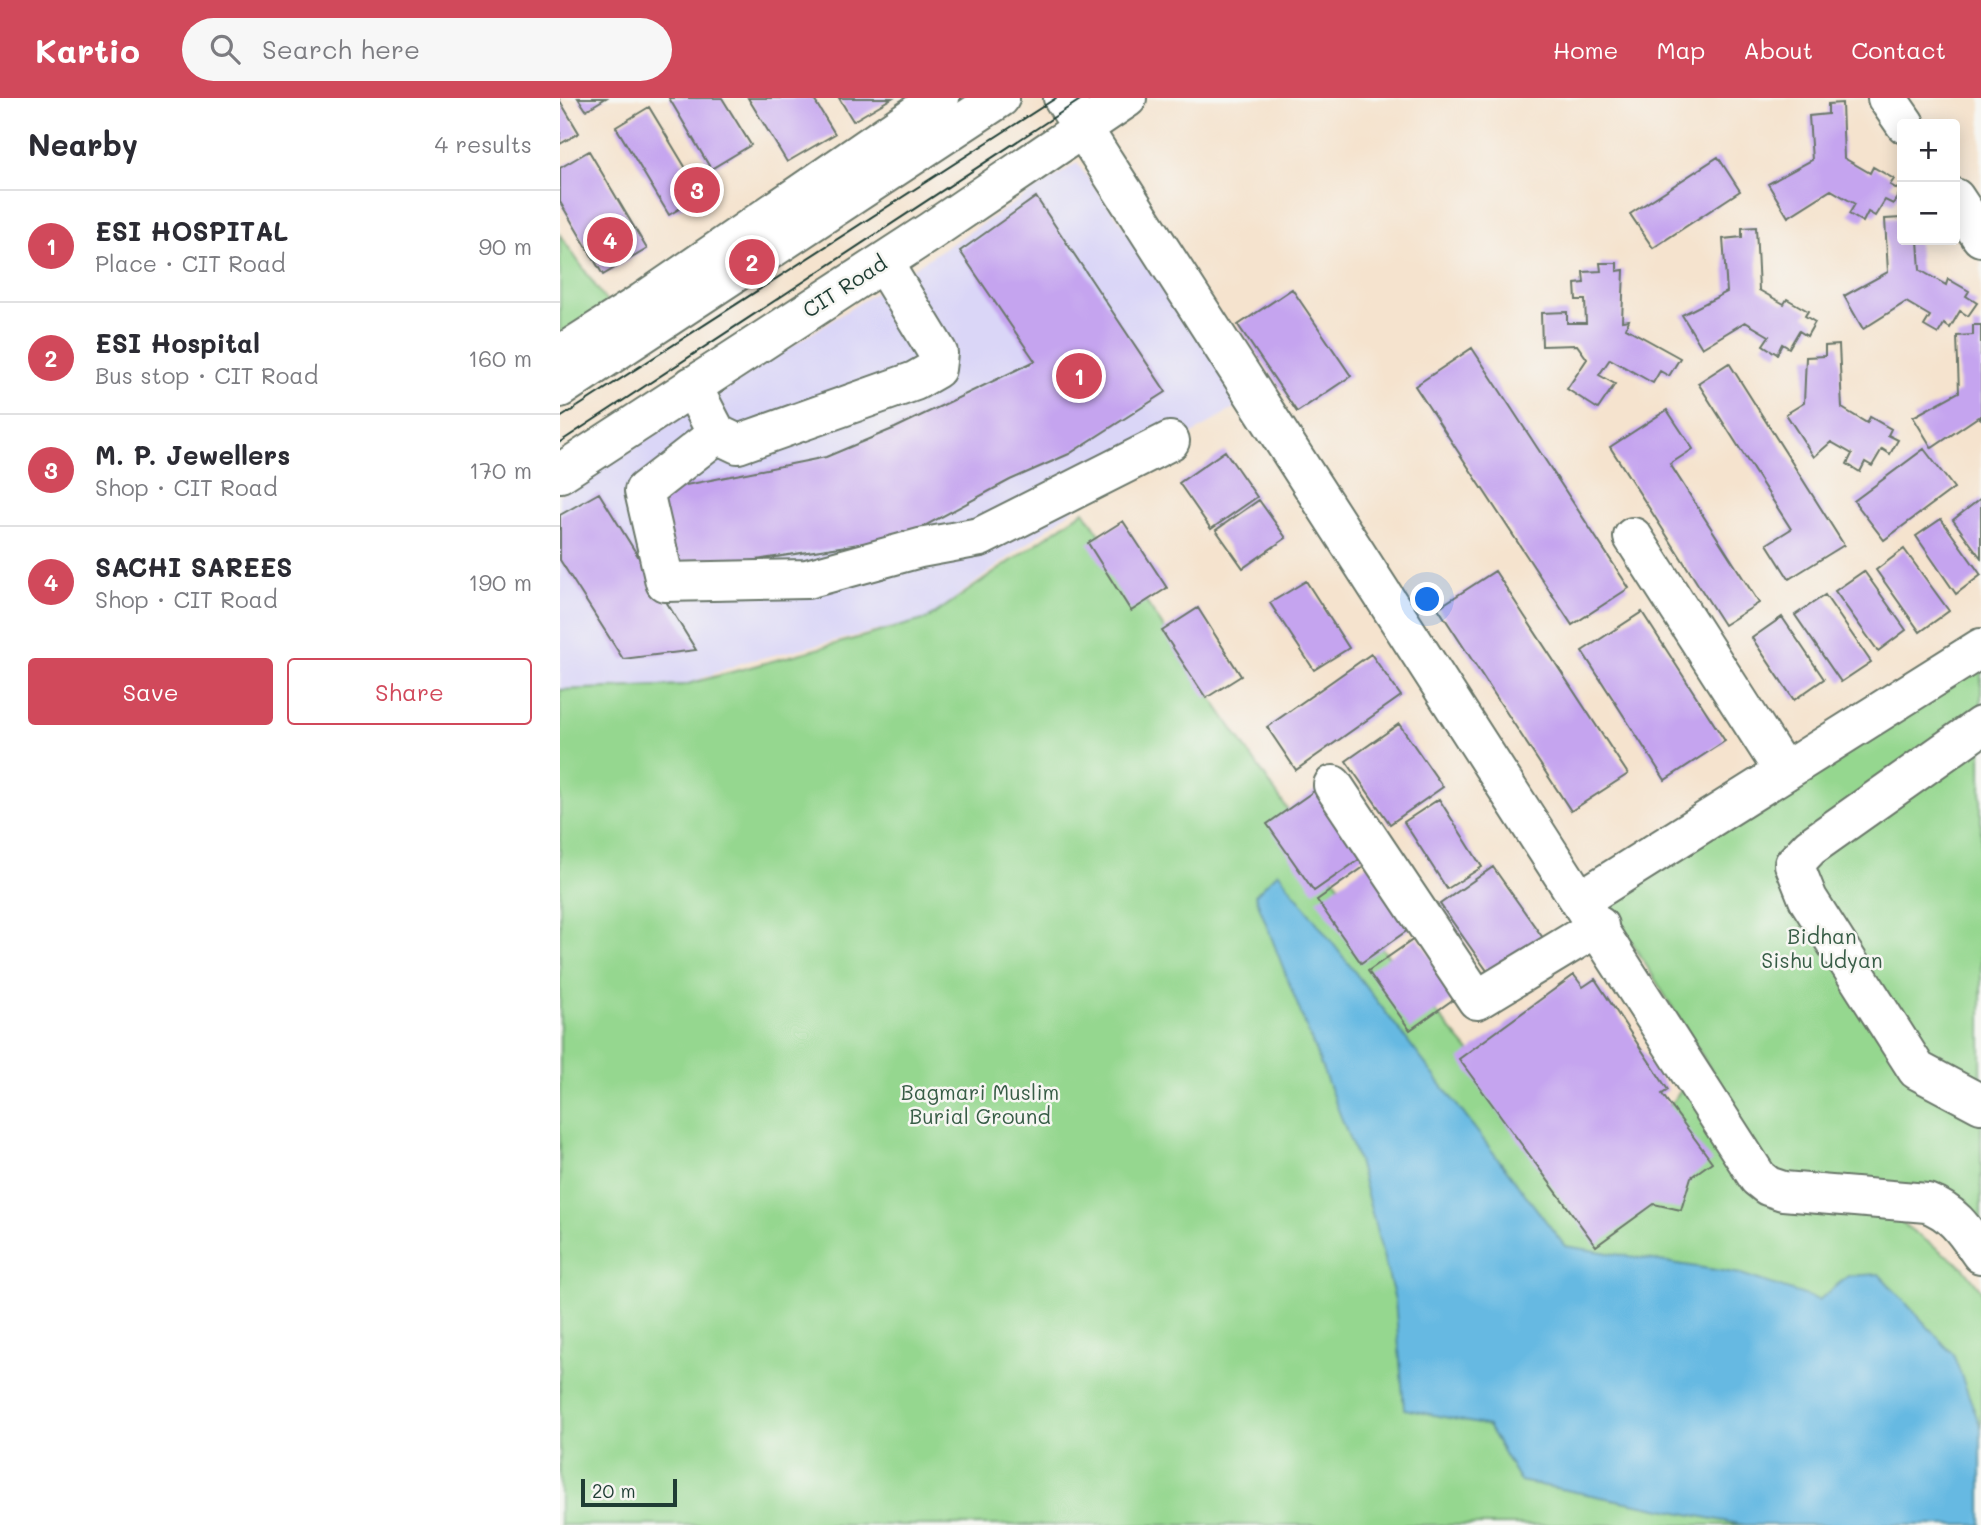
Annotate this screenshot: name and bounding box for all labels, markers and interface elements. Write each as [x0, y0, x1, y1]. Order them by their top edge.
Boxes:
search box [182, 18, 672, 81]
text: Kartio [35, 28, 140, 71]
icon: search [206, 30, 244, 68]
text: Search here [262, 32, 420, 66]
text: Home [1553, 34, 1618, 65]
text: Map [1656, 34, 1705, 65]
text: About [1743, 34, 1813, 65]
text: Contact [1851, 34, 1946, 65]
map controls [1897, 119, 1960, 245]
button: + [1897, 119, 1960, 182]
text: Nearby [28, 124, 138, 164]
text: 4 results [435, 129, 532, 159]
pin: 3 [674, 164, 720, 216]
button: − [1897, 182, 1960, 245]
text: ESI HOSPITAL [95, 214, 288, 248]
pin: 4 [587, 214, 633, 266]
text: 1 [46, 231, 56, 261]
text: 90 m [479, 231, 532, 261]
pin: 2 [729, 236, 775, 288]
text: Place · CIT Road [95, 248, 286, 278]
street label: CIT Road [797, 249, 891, 323]
text: ESI Hospital [95, 326, 260, 360]
text: 2 [45, 343, 57, 373]
text: 160 m [468, 343, 532, 373]
pin: 1 [1056, 350, 1102, 402]
text: Bus stop · CIT Road [95, 360, 318, 390]
text: M. P. Jewellers [95, 438, 290, 472]
text: 3 [44, 455, 58, 485]
text: 170 m [469, 455, 532, 485]
text: Shop · CIT Road [95, 472, 277, 502]
text: SACHI SAREES [95, 550, 293, 584]
text: 4 [44, 567, 58, 597]
text: 190 m [468, 567, 532, 597]
your location [1410, 582, 1444, 616]
text: Shop · CIT Road [95, 584, 277, 614]
button: Save [28, 658, 273, 725]
button: Share [287, 658, 532, 725]
park label: Bidhan Sishu Udyan [1761, 922, 1883, 973]
park label: Bagmari Muslim Burial Ground [901, 1078, 1059, 1129]
scale bar [581, 1476, 677, 1508]
text: 20 m [592, 1478, 636, 1503]

